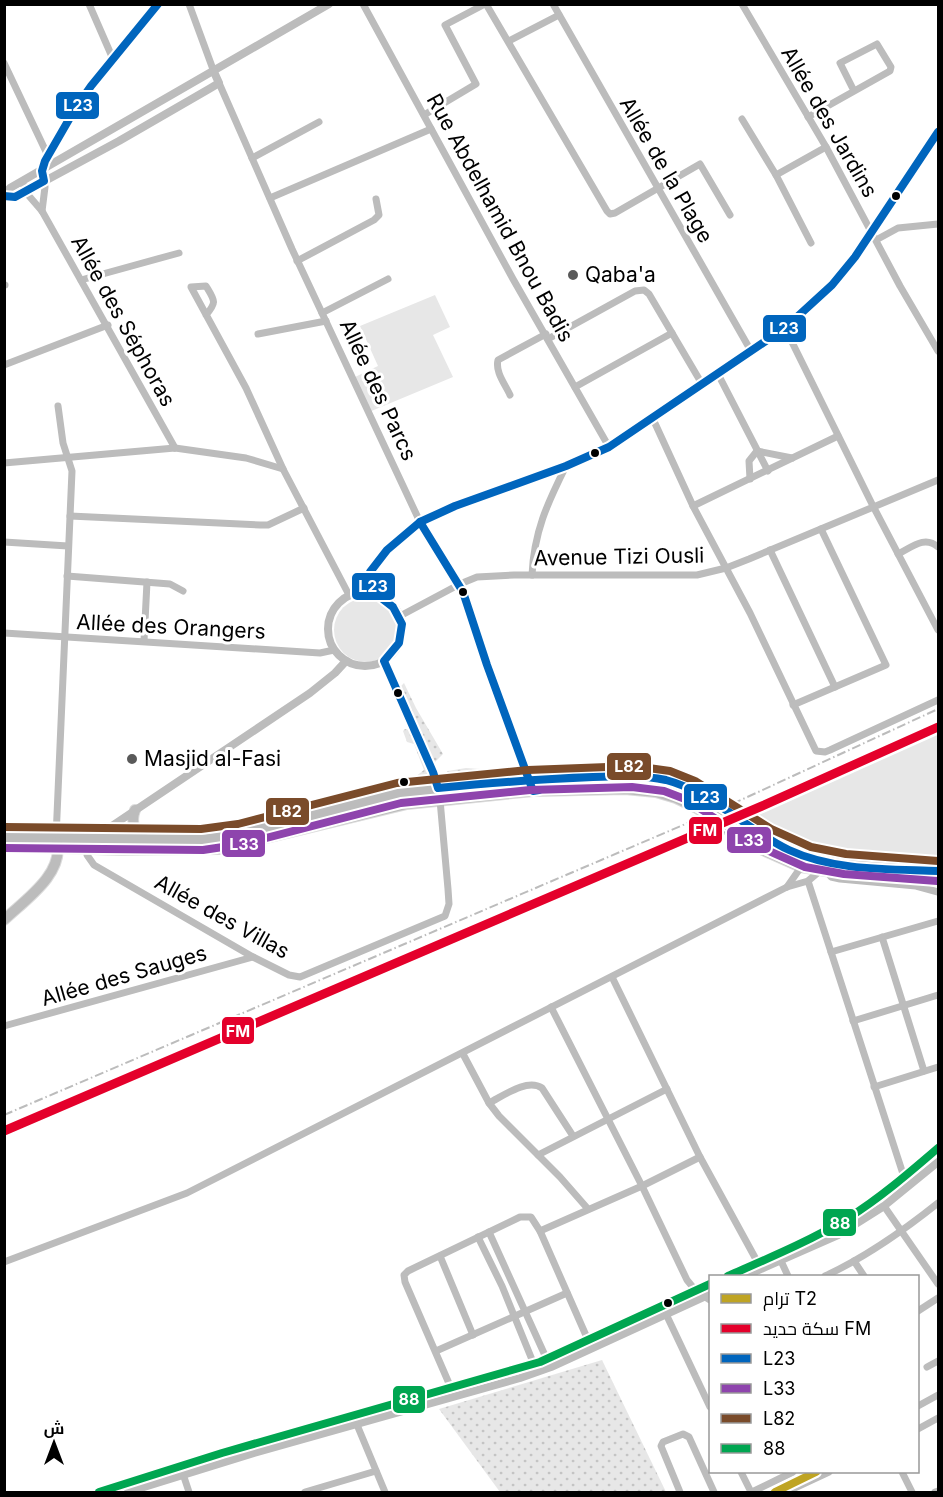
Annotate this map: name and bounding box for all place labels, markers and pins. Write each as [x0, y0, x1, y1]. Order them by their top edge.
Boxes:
unlabelled marker [890, 190, 902, 202]
place label: Qaba'a [585, 262, 656, 287]
marker: Qaba'a [566, 268, 580, 282]
unlabelled marker [589, 447, 601, 459]
unlabelled marker [457, 586, 469, 598]
unlabelled marker [392, 687, 404, 699]
place label: Masjid al-Fasi [144, 746, 281, 771]
marker: Masjid al-Fasi [125, 752, 139, 766]
unlabelled marker [398, 776, 410, 788]
unlabelled marker [662, 1297, 674, 1309]

